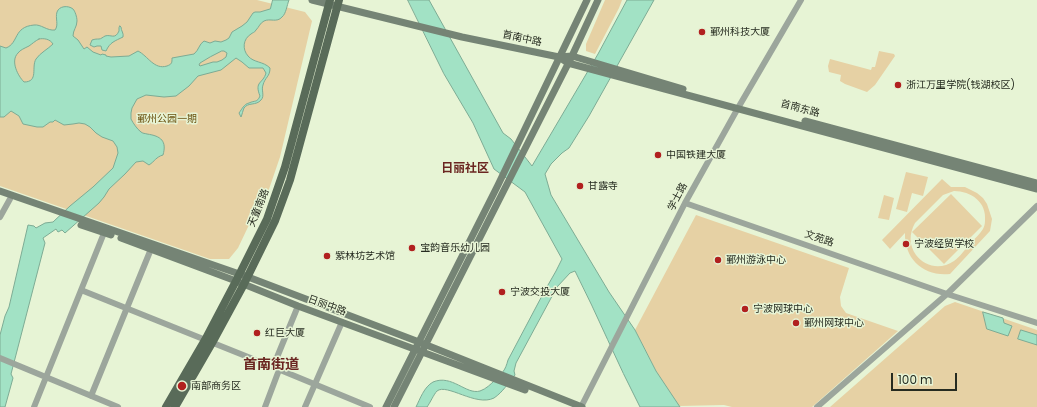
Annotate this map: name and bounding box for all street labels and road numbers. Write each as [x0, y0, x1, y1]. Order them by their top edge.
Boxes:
street label: 首南中路 [501, 29, 543, 49]
street label: 首南东路 [779, 98, 821, 120]
street label: 学士路 [666, 181, 690, 213]
street label: 天童南路 [246, 187, 272, 229]
street label: 文苑路 [803, 228, 835, 250]
street label: 日丽中路 [306, 294, 348, 318]

